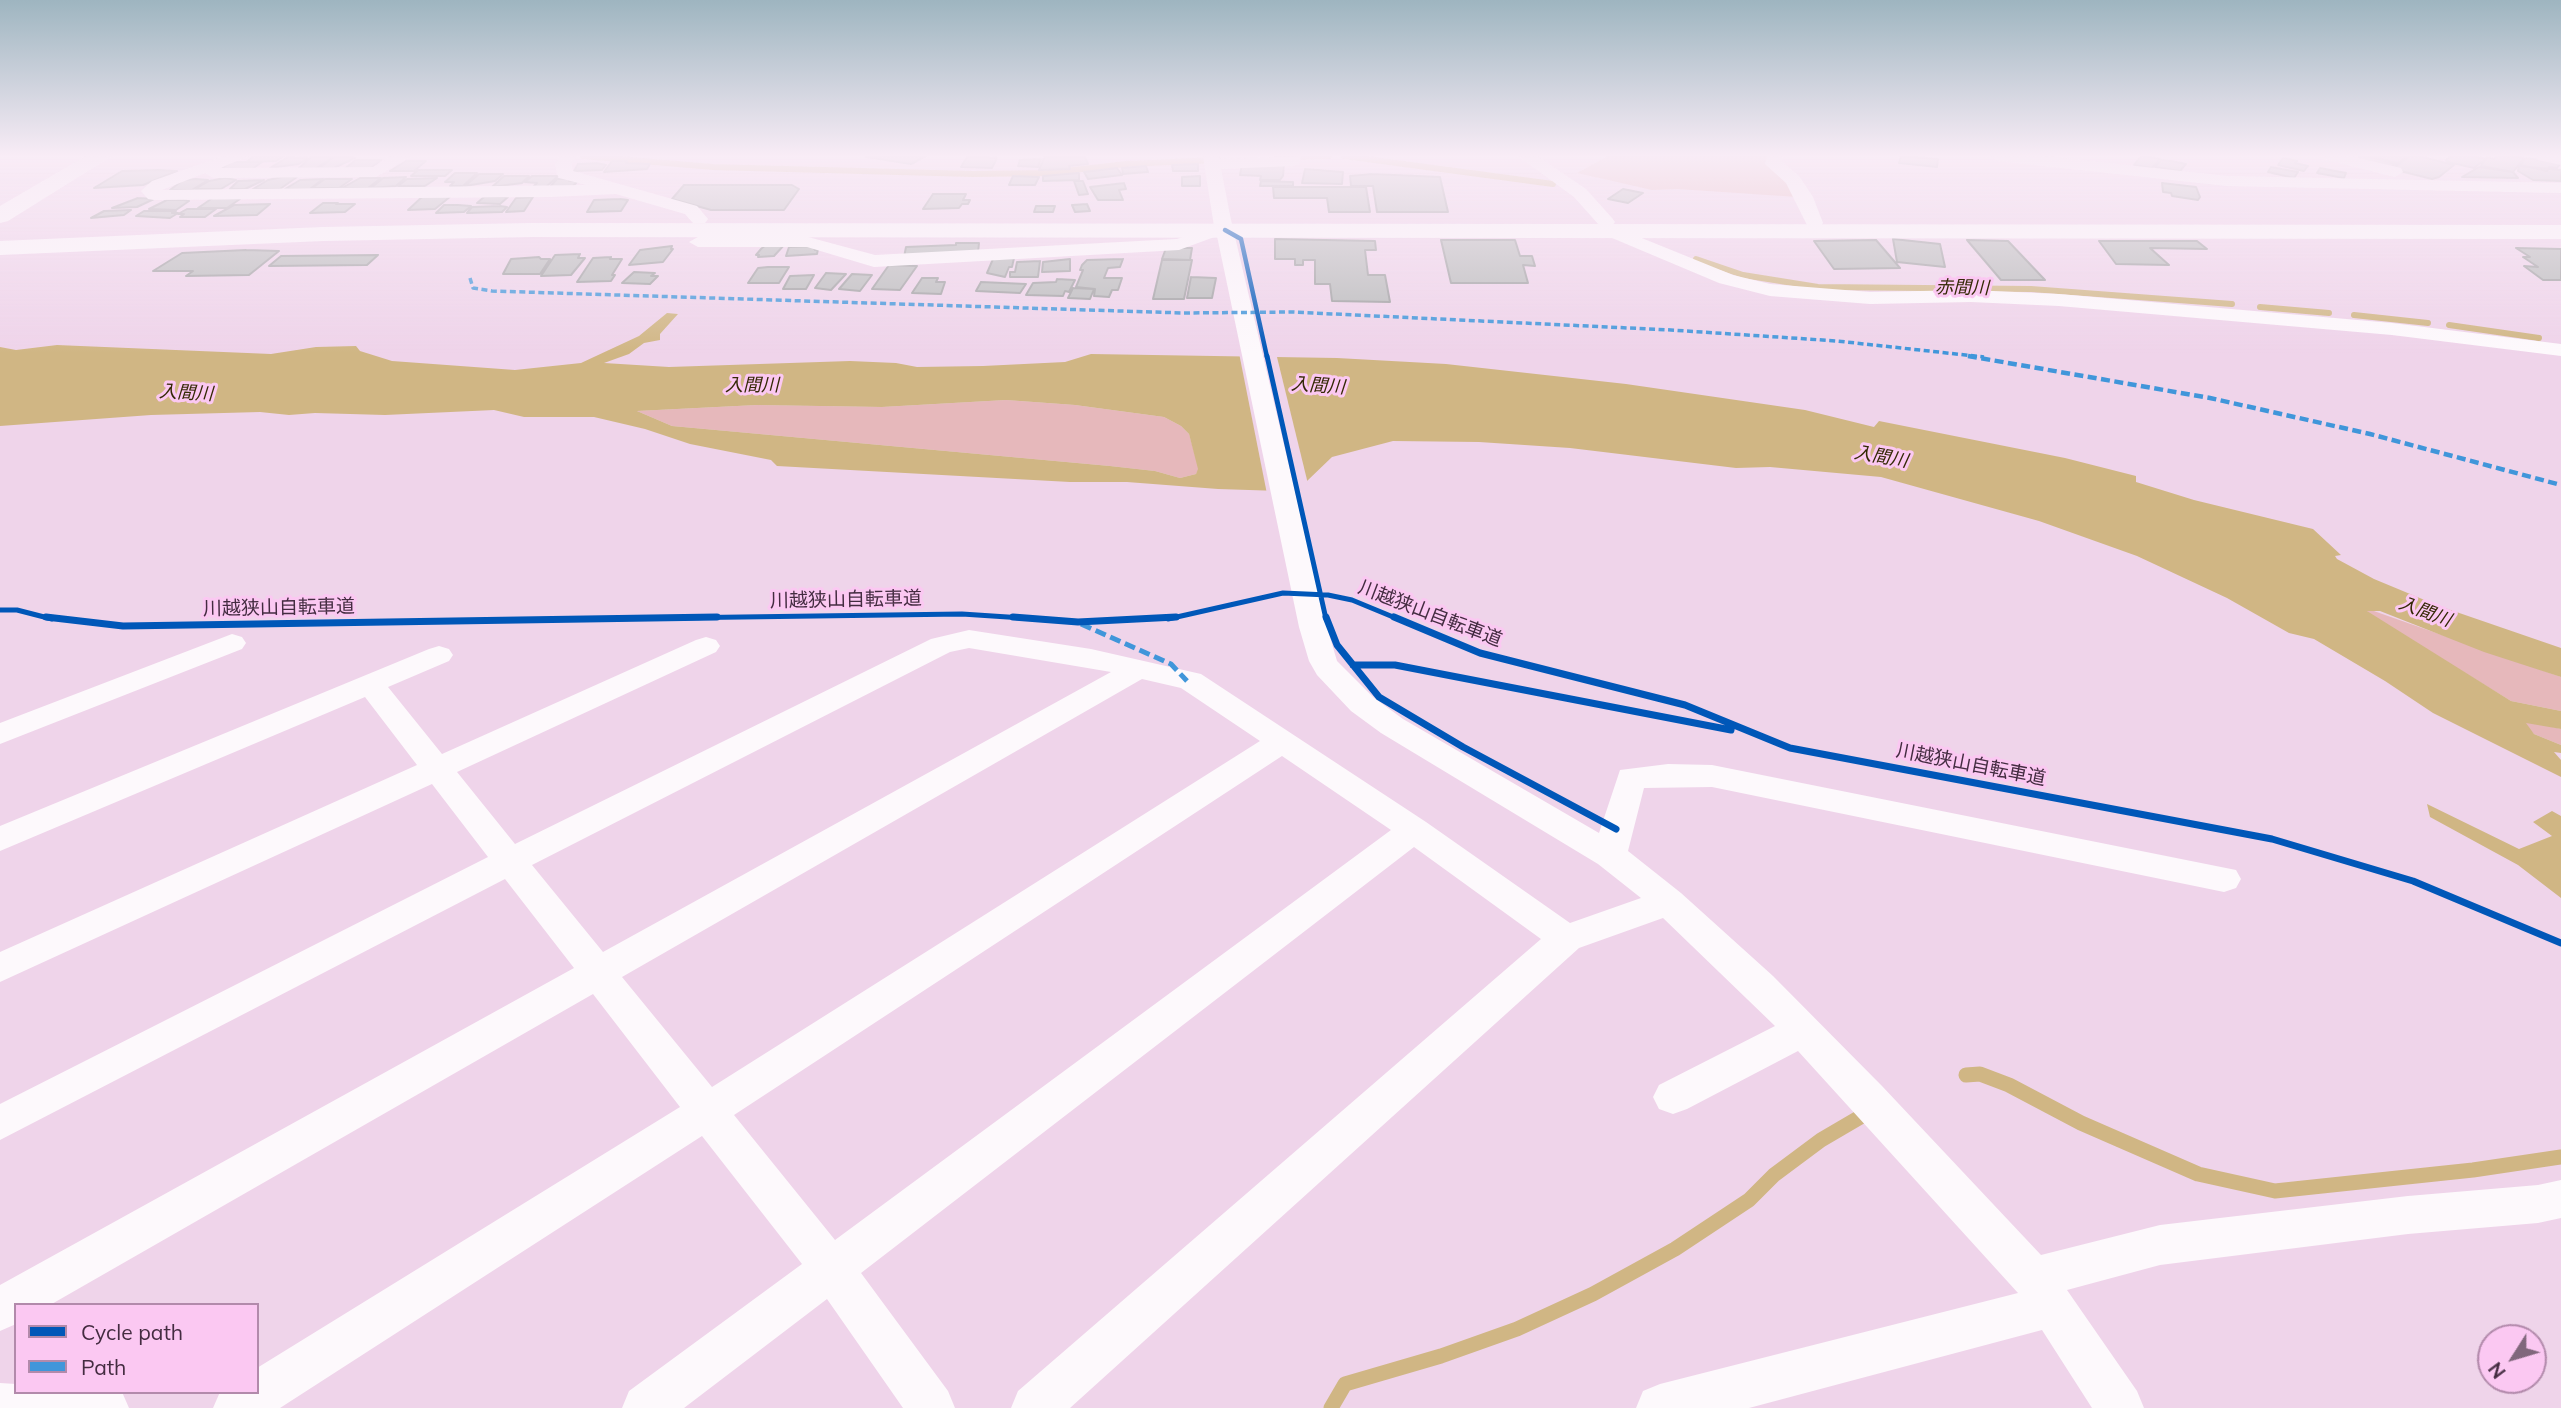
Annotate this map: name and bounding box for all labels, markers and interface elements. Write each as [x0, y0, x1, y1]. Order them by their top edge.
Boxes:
water label: 赤間川 [1935, 277, 1989, 299]
water label: 入間川 [1290, 373, 1346, 399]
water label: 入間川 [725, 375, 779, 397]
water label: 入間川 [158, 381, 214, 405]
water label: 入間川 [1853, 442, 1909, 472]
street label: 川越狭山自転車道 [1355, 576, 1505, 652]
street label: 川越狭山自転車道 [770, 587, 922, 613]
water label: 入間川 [2396, 593, 2454, 631]
street label: 川越狭山自転車道 [203, 595, 355, 621]
street label: 川越狭山自転車道 [1894, 739, 2048, 791]
legend [14, 1303, 259, 1394]
text: Cycle path [81, 1319, 183, 1345]
north arrow [2477, 1324, 2547, 1394]
text: Path [81, 1354, 126, 1380]
text: N [2483, 1357, 2511, 1383]

